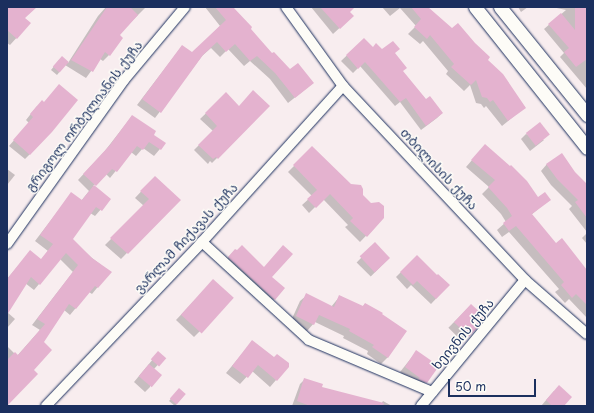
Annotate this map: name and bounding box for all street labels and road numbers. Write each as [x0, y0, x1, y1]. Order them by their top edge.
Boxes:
street label: გრიგოლ ორბელიანის ქუჩა [22, 38, 146, 194]
street label: თბილისის ქუჩა [397, 125, 481, 213]
street label: ვარლამ ჩიქავას ქუჩა [131, 180, 241, 296]
street label: ხეივნის ქუჩა [429, 295, 497, 373]

